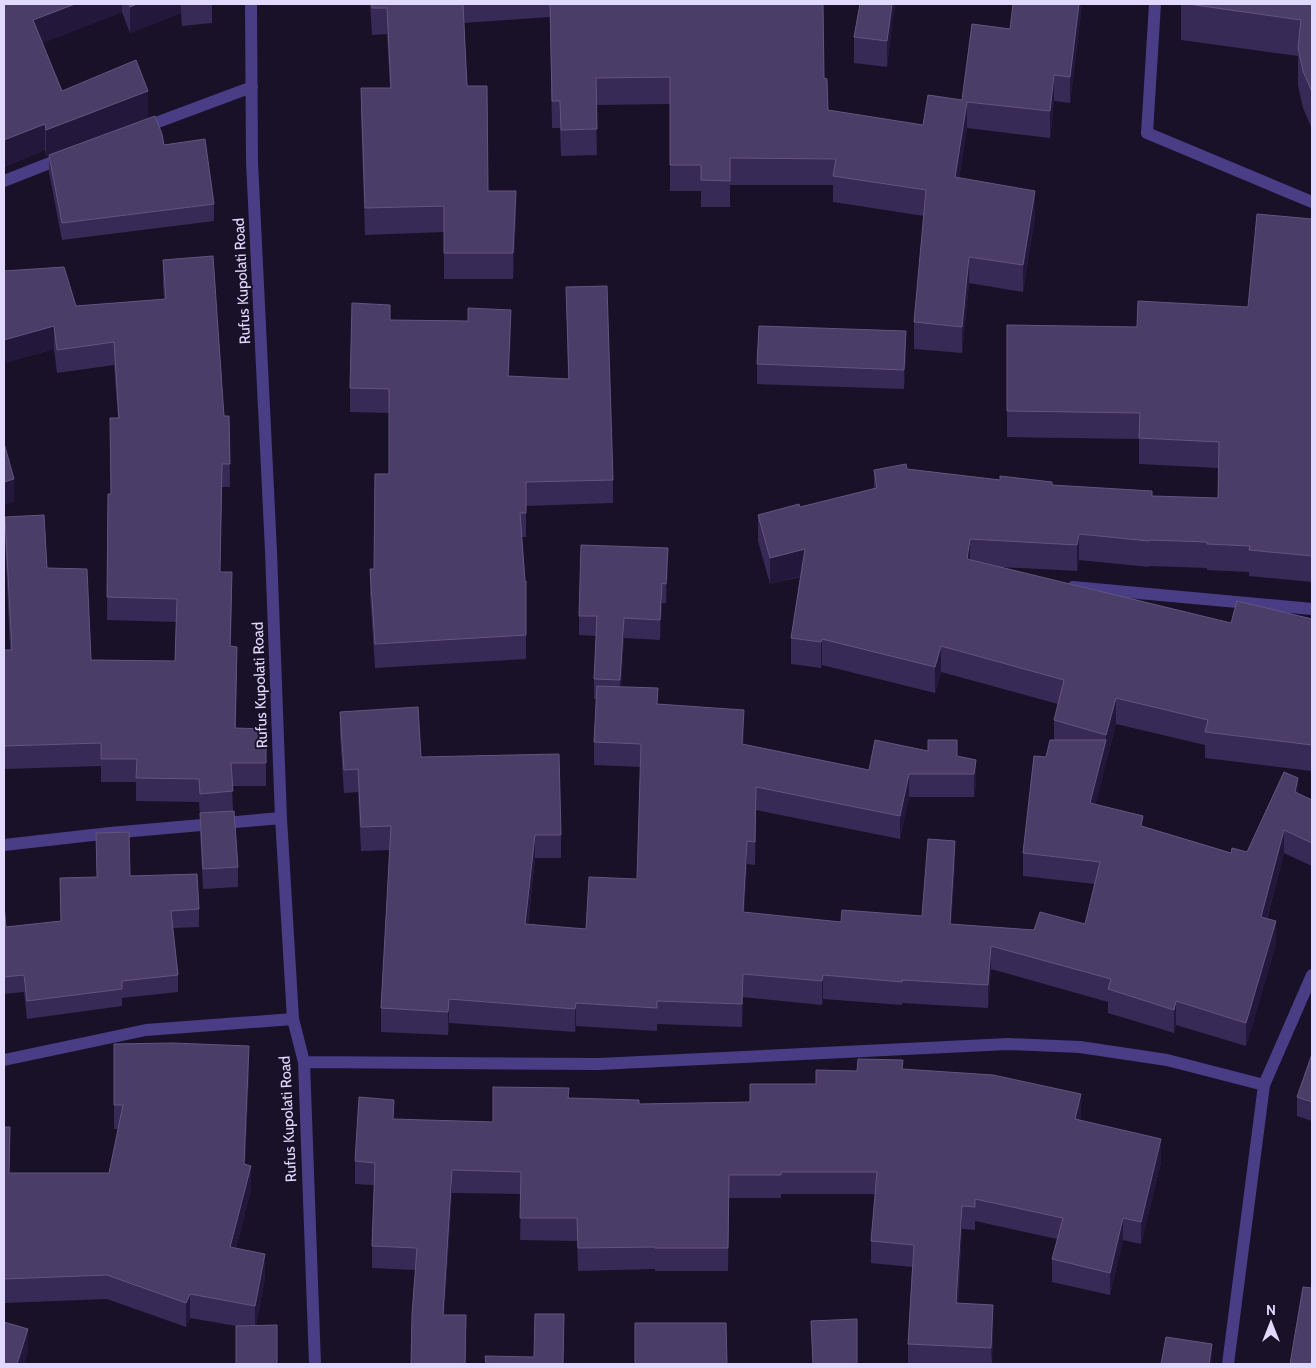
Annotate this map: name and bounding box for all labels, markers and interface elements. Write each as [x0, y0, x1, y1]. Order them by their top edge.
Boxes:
street label: Rufus Kupolati Road [230, 217, 254, 345]
street label: Rufus Kupolati Road [249, 621, 271, 749]
street label: Rufus Kupolati Road [276, 1055, 300, 1183]
north arrow [1246, 1298, 1296, 1348]
text: N [1266, 1301, 1276, 1319]

